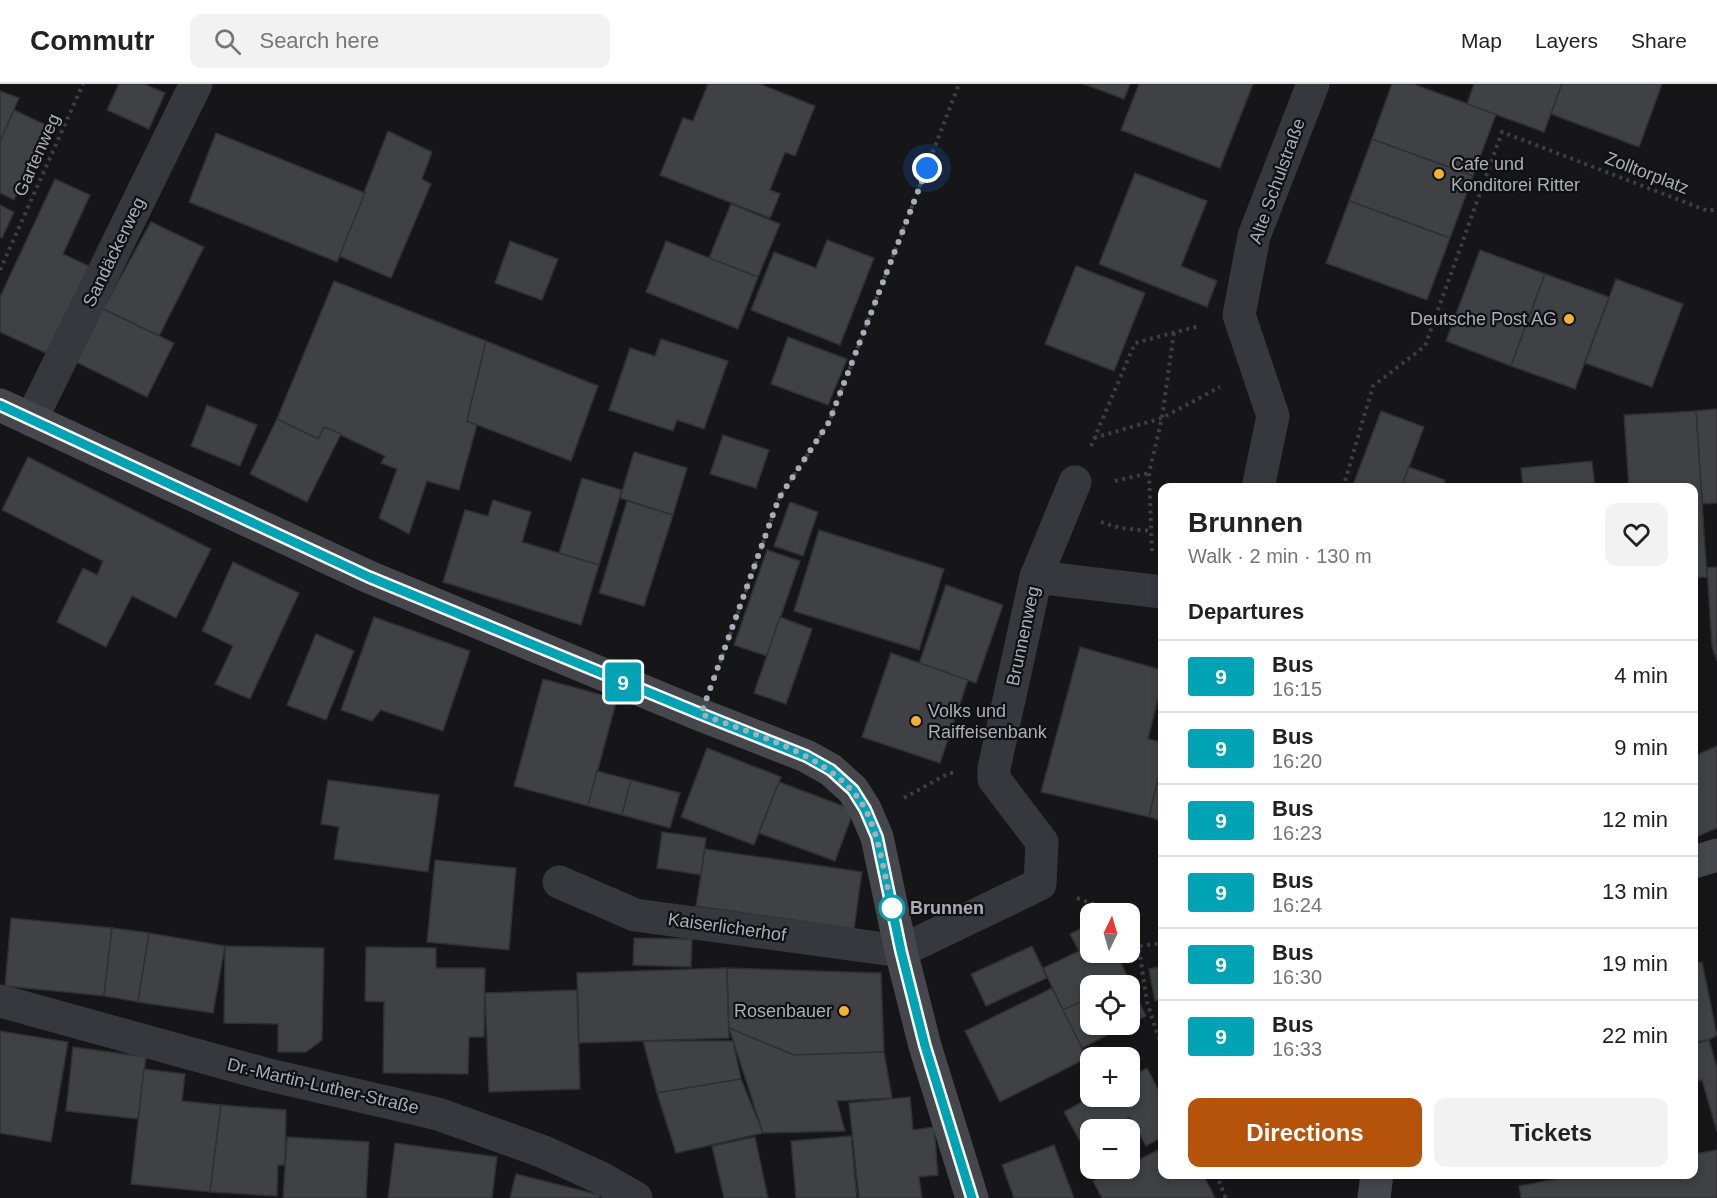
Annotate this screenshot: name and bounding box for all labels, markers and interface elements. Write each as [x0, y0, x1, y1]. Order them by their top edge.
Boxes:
search box [190, 14, 610, 68]
text: Commutr [30, 25, 154, 56]
icon: search [211, 25, 244, 58]
text: Search here [259, 28, 379, 53]
text: Map [1461, 29, 1502, 52]
text: Layers [1535, 29, 1598, 52]
text: Share [1631, 29, 1687, 52]
street label: Gartenweg [10, 111, 64, 199]
street label: Alte Schulstraße [1245, 116, 1309, 246]
street label: Zolltorplatz [1602, 148, 1692, 198]
your location [912, 153, 942, 183]
place label: Cafe und Konditorei Ritter [1451, 154, 1580, 195]
marker: Cafe und Konditorei Ritter [1432, 167, 1446, 181]
street label: Sandäckerweg [79, 194, 149, 310]
place label: Deutsche Post AG [1410, 309, 1557, 329]
marker: Deutsche Post AG [1562, 312, 1576, 326]
button: heart [1605, 503, 1668, 566]
text: Brunnen [1188, 507, 1303, 538]
text: Walk · 2 min · 130 m [1188, 545, 1372, 567]
street label: Brunnenweg [1003, 584, 1043, 688]
text: Departures [1188, 599, 1304, 624]
text: Bus [1272, 652, 1314, 677]
line badge: 9 [604, 662, 642, 702]
text: 4 min [1614, 663, 1668, 688]
text: 9 [1215, 665, 1227, 688]
text: 9 [617, 671, 629, 694]
text: 16:15 [1272, 678, 1322, 700]
place label: Volks und Raiffeisenbank [928, 701, 1048, 742]
marker: Volks und Raiffeisenbank [909, 714, 923, 728]
text: Bus [1272, 724, 1314, 749]
text: 9 min [1614, 735, 1668, 760]
text: 9 [1215, 737, 1227, 760]
text: 16:20 [1272, 750, 1322, 772]
text: Bus [1272, 796, 1314, 821]
text: 12 min [1602, 807, 1668, 832]
text: 9 [1215, 809, 1227, 832]
text: 16:23 [1272, 822, 1322, 844]
text: Bus [1272, 868, 1314, 893]
text: 13 min [1602, 879, 1668, 904]
text: 9 [1215, 881, 1227, 904]
text: 16:24 [1272, 894, 1322, 916]
marker: Brunnen [879, 895, 905, 921]
place label: Brunnen [910, 898, 984, 918]
north arrow [1080, 903, 1140, 963]
map controls [1080, 903, 1140, 1179]
street label: Kaiserlicherhof [667, 909, 788, 945]
text: Bus [1272, 940, 1314, 965]
text: 19 min [1602, 951, 1668, 976]
text: 9 [1215, 953, 1227, 976]
text: 16:30 [1272, 966, 1322, 988]
button: locate [1080, 975, 1140, 1035]
place label: Rosenbauer [734, 1001, 832, 1021]
marker: Rosenbauer [837, 1004, 851, 1018]
text: Bus [1272, 1012, 1314, 1037]
text: 22 min [1602, 1023, 1668, 1048]
text: 9 [1215, 1025, 1227, 1048]
text: 16:33 [1272, 1038, 1322, 1060]
button: + [1080, 1047, 1140, 1107]
street label: Dr.-Martin-Luther-Straße [225, 1054, 421, 1118]
button: Directions [1188, 1098, 1422, 1167]
button: Tickets [1434, 1098, 1668, 1167]
button: − [1080, 1119, 1140, 1179]

